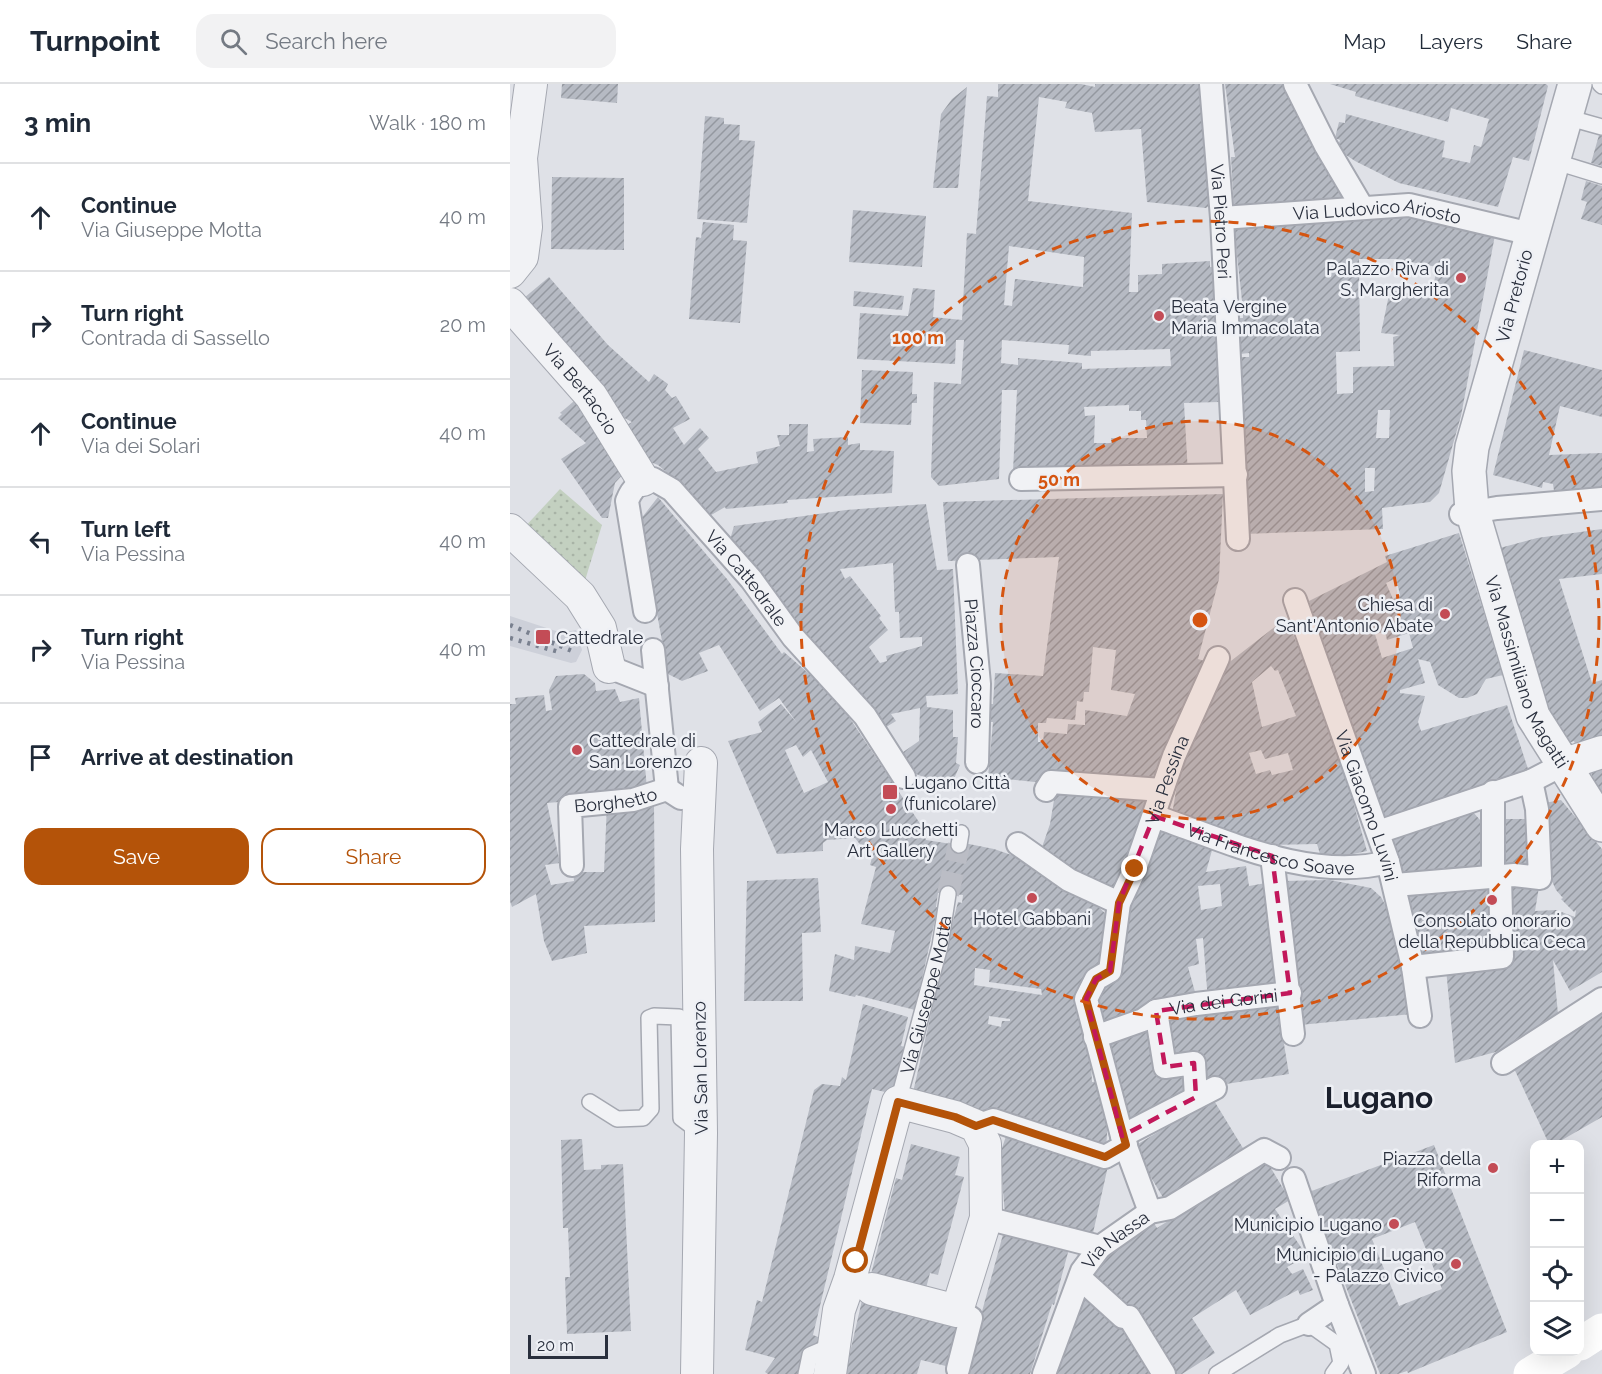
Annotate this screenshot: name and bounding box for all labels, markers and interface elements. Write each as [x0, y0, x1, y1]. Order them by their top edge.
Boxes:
search box [196, 14, 616, 68]
text: Turnpoint [30, 25, 160, 58]
icon: search [217, 25, 250, 58]
text: Search here [265, 28, 387, 54]
text: Map [1343, 29, 1386, 54]
text: Layers [1419, 29, 1483, 54]
text: Share [1516, 29, 1572, 54]
text: 3 min [24, 108, 91, 138]
text: Walk · 180 m [369, 111, 486, 135]
street label: Via Pietro Peri [1207, 163, 1236, 280]
text: Continue [81, 192, 177, 218]
street label: Via Ludovico Ariosto [1292, 194, 1464, 228]
icon: ahead [24, 201, 57, 234]
text: 40 m [439, 205, 486, 229]
text: Via Giuseppe Motta [81, 218, 262, 242]
street label: Via Pretorio [1491, 247, 1537, 345]
place label: Palazzo Riva di S. Margherita [1326, 258, 1449, 300]
marker: Palazzo Riva di S. Margherita [1454, 271, 1468, 285]
place label: Beata Vergine Maria Immacolata [1171, 296, 1319, 338]
text: Turn right [81, 300, 184, 326]
icon: right [24, 309, 57, 342]
marker: Beata Vergine Maria Immacolata [1152, 309, 1166, 323]
text: 20 m [440, 313, 486, 337]
text: Contrada di Sassello [81, 326, 270, 350]
text: 100 m [892, 327, 944, 348]
street label: Via Bertaccio [539, 339, 623, 439]
text: Continue [81, 408, 177, 434]
icon: ahead [24, 417, 57, 450]
text: 40 m [439, 421, 486, 445]
text: Via dei Solari [81, 434, 200, 458]
text: 50 m [1038, 469, 1080, 490]
text: Turn left [81, 516, 171, 542]
icon: left [24, 525, 57, 558]
street label: Via Cattedrale [702, 525, 792, 630]
text: 40 m [439, 529, 486, 553]
text: Via Pessina [81, 542, 185, 566]
street label: Via Massimiliano Magatti [1482, 573, 1573, 771]
place label: Chiesa di Sant'Antonio Abate [1276, 594, 1433, 636]
street label: Piazza Cioccaro [961, 598, 990, 729]
marker: Chiesa di Sant'Antonio Abate [1438, 607, 1452, 621]
centre of rings [1190, 610, 1210, 630]
text: Turn right [81, 624, 184, 650]
place label: Cattedrale [556, 627, 644, 648]
marker: Cattedrale [534, 628, 552, 646]
icon: right [24, 633, 57, 666]
text: 40 m [439, 637, 486, 661]
text: Via Pessina [81, 650, 185, 674]
street label: Via Giacomo Luvini [1331, 727, 1403, 883]
place label: Cattedrale di San Lorenzo [589, 730, 696, 772]
street label: Via Pessina [1141, 732, 1193, 827]
icon: arrive [24, 741, 57, 774]
marker: Cattedrale di San Lorenzo [570, 743, 584, 757]
text: Arrive at destination [81, 744, 294, 770]
place label: Lugano Città (funicolare) [904, 772, 1010, 814]
street label: Borghetto [573, 782, 660, 816]
marker: Lugano Città (funicolare) [881, 783, 899, 801]
marker: Marco Lucchetti Art Gallery [884, 802, 898, 816]
street label: Via Francesco Soave [1184, 818, 1355, 878]
place label: Marco Lucchetti Art Gallery [824, 819, 958, 861]
button: Save [24, 828, 249, 885]
button: Share [261, 828, 486, 885]
route end [1121, 855, 1147, 881]
marker: Hotel Gabbani [1025, 891, 1039, 905]
marker: Consolato onorario della Repubblica Ceca [1485, 893, 1499, 907]
place label: Hotel Gabbani [973, 908, 1091, 929]
place label: Consolato onorario della Repubblica Ceca [1398, 910, 1586, 952]
street label: Via Giuseppe Motta [896, 914, 955, 1076]
street label: Via dei Gorini [1168, 984, 1279, 1019]
street label: Via San Lorenzo [688, 1001, 712, 1135]
district label: Lugano [1325, 1080, 1433, 1115]
map controls [1530, 1140, 1584, 1356]
button: + [1530, 1140, 1584, 1194]
place label: Piazza della Riforma [1383, 1148, 1481, 1190]
marker: Piazza della Riforma [1486, 1161, 1500, 1175]
button: − [1530, 1194, 1584, 1248]
street label: Via Nassa [1077, 1206, 1153, 1273]
place label: Municipio Lugano [1234, 1214, 1382, 1235]
marker: Municipio Lugano [1387, 1217, 1401, 1231]
place label: Municipio di Lugano - Palazzo Civico [1276, 1244, 1444, 1286]
route start [842, 1247, 868, 1273]
button: locate [1530, 1248, 1584, 1302]
marker: Municipio di Lugano - Palazzo Civico [1449, 1257, 1463, 1271]
button: layers [1530, 1302, 1584, 1356]
scale bar [528, 1332, 608, 1360]
text: 20 m [537, 1336, 574, 1355]

